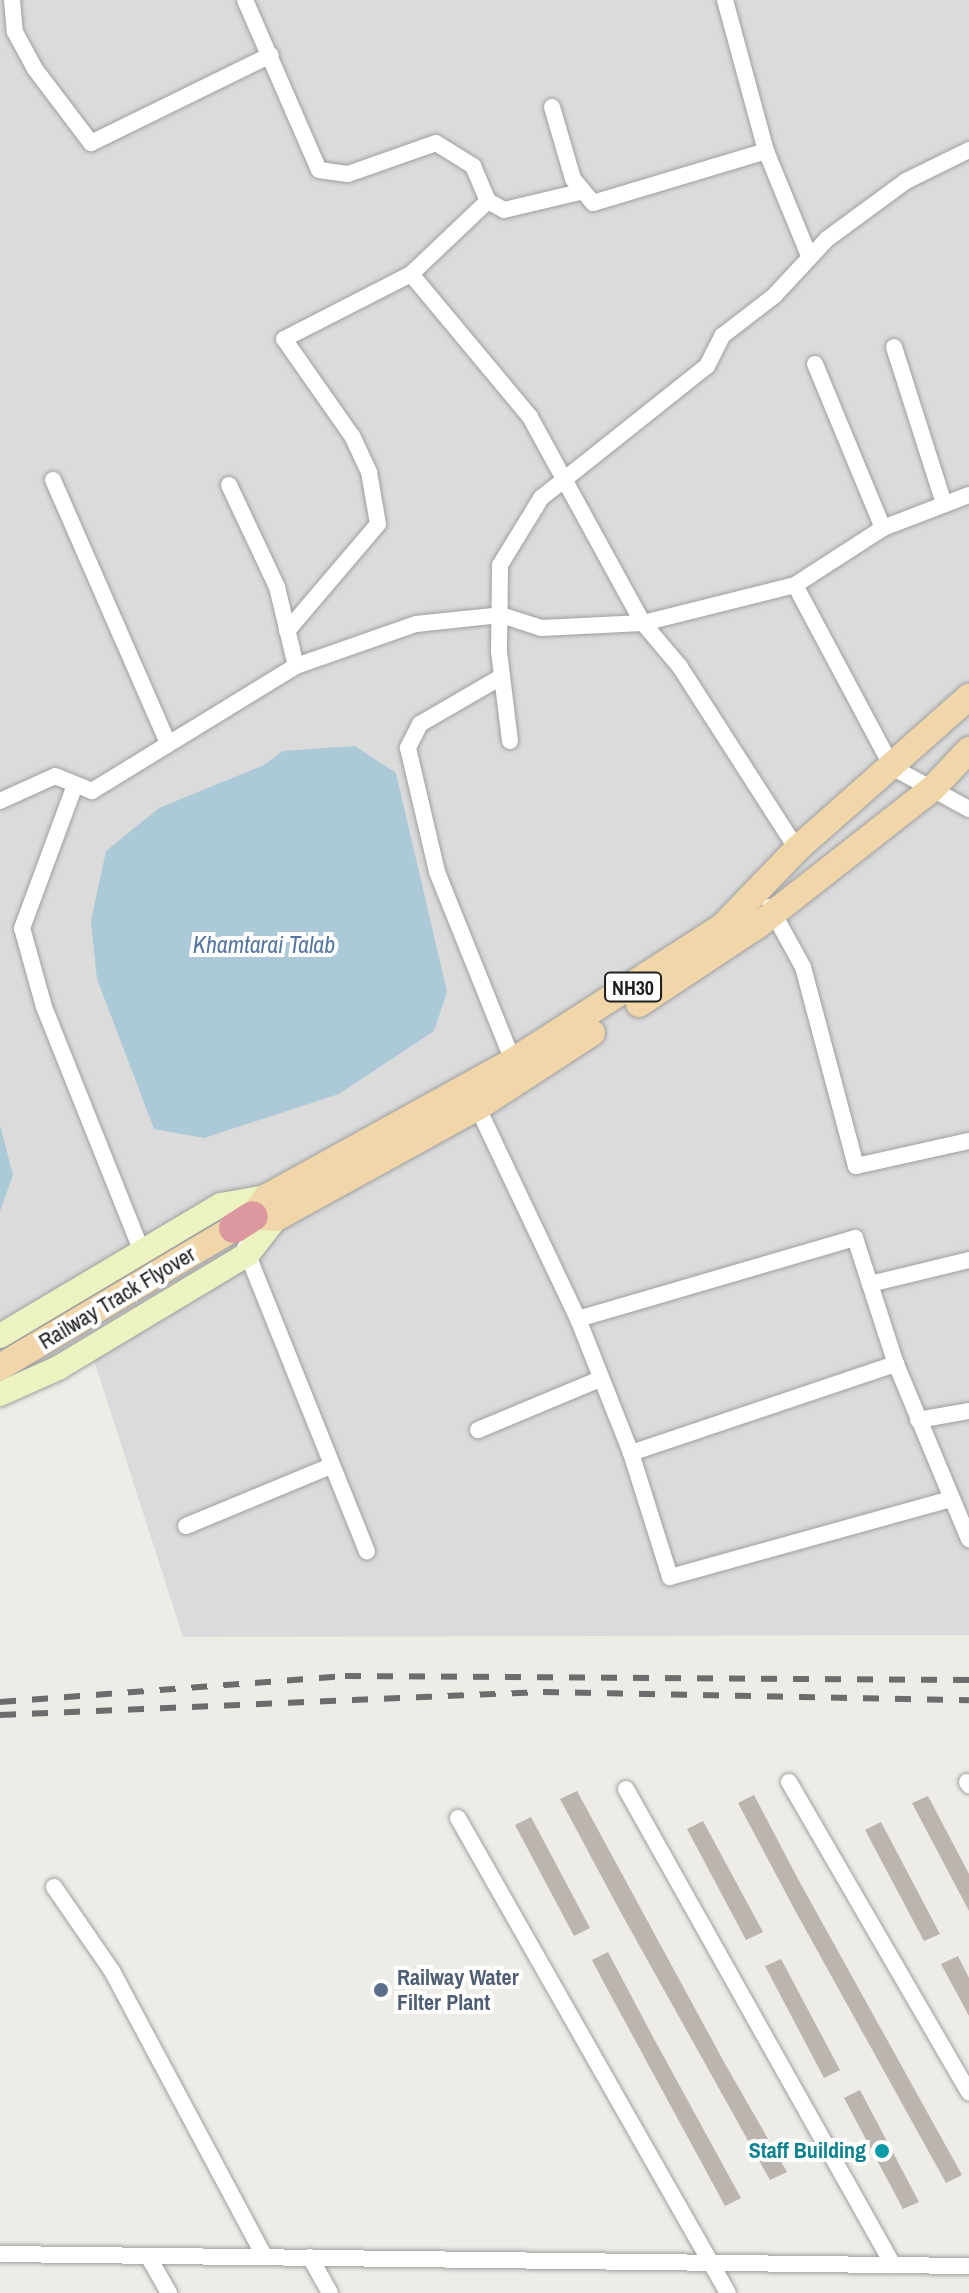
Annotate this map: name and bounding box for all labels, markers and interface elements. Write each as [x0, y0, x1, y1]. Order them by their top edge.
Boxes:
water label: Khamtarai Talab [193, 931, 335, 959]
road number: NH30 [603, 971, 663, 1003]
street label: Railway Track Flyover [34, 1241, 200, 1355]
place label: Railway Water Filter Plant [397, 1964, 519, 2016]
marker: Railway Water Filter Plant [372, 1981, 390, 1999]
place label: Staff Building [749, 2138, 866, 2164]
marker: Staff Building [873, 2142, 891, 2160]

